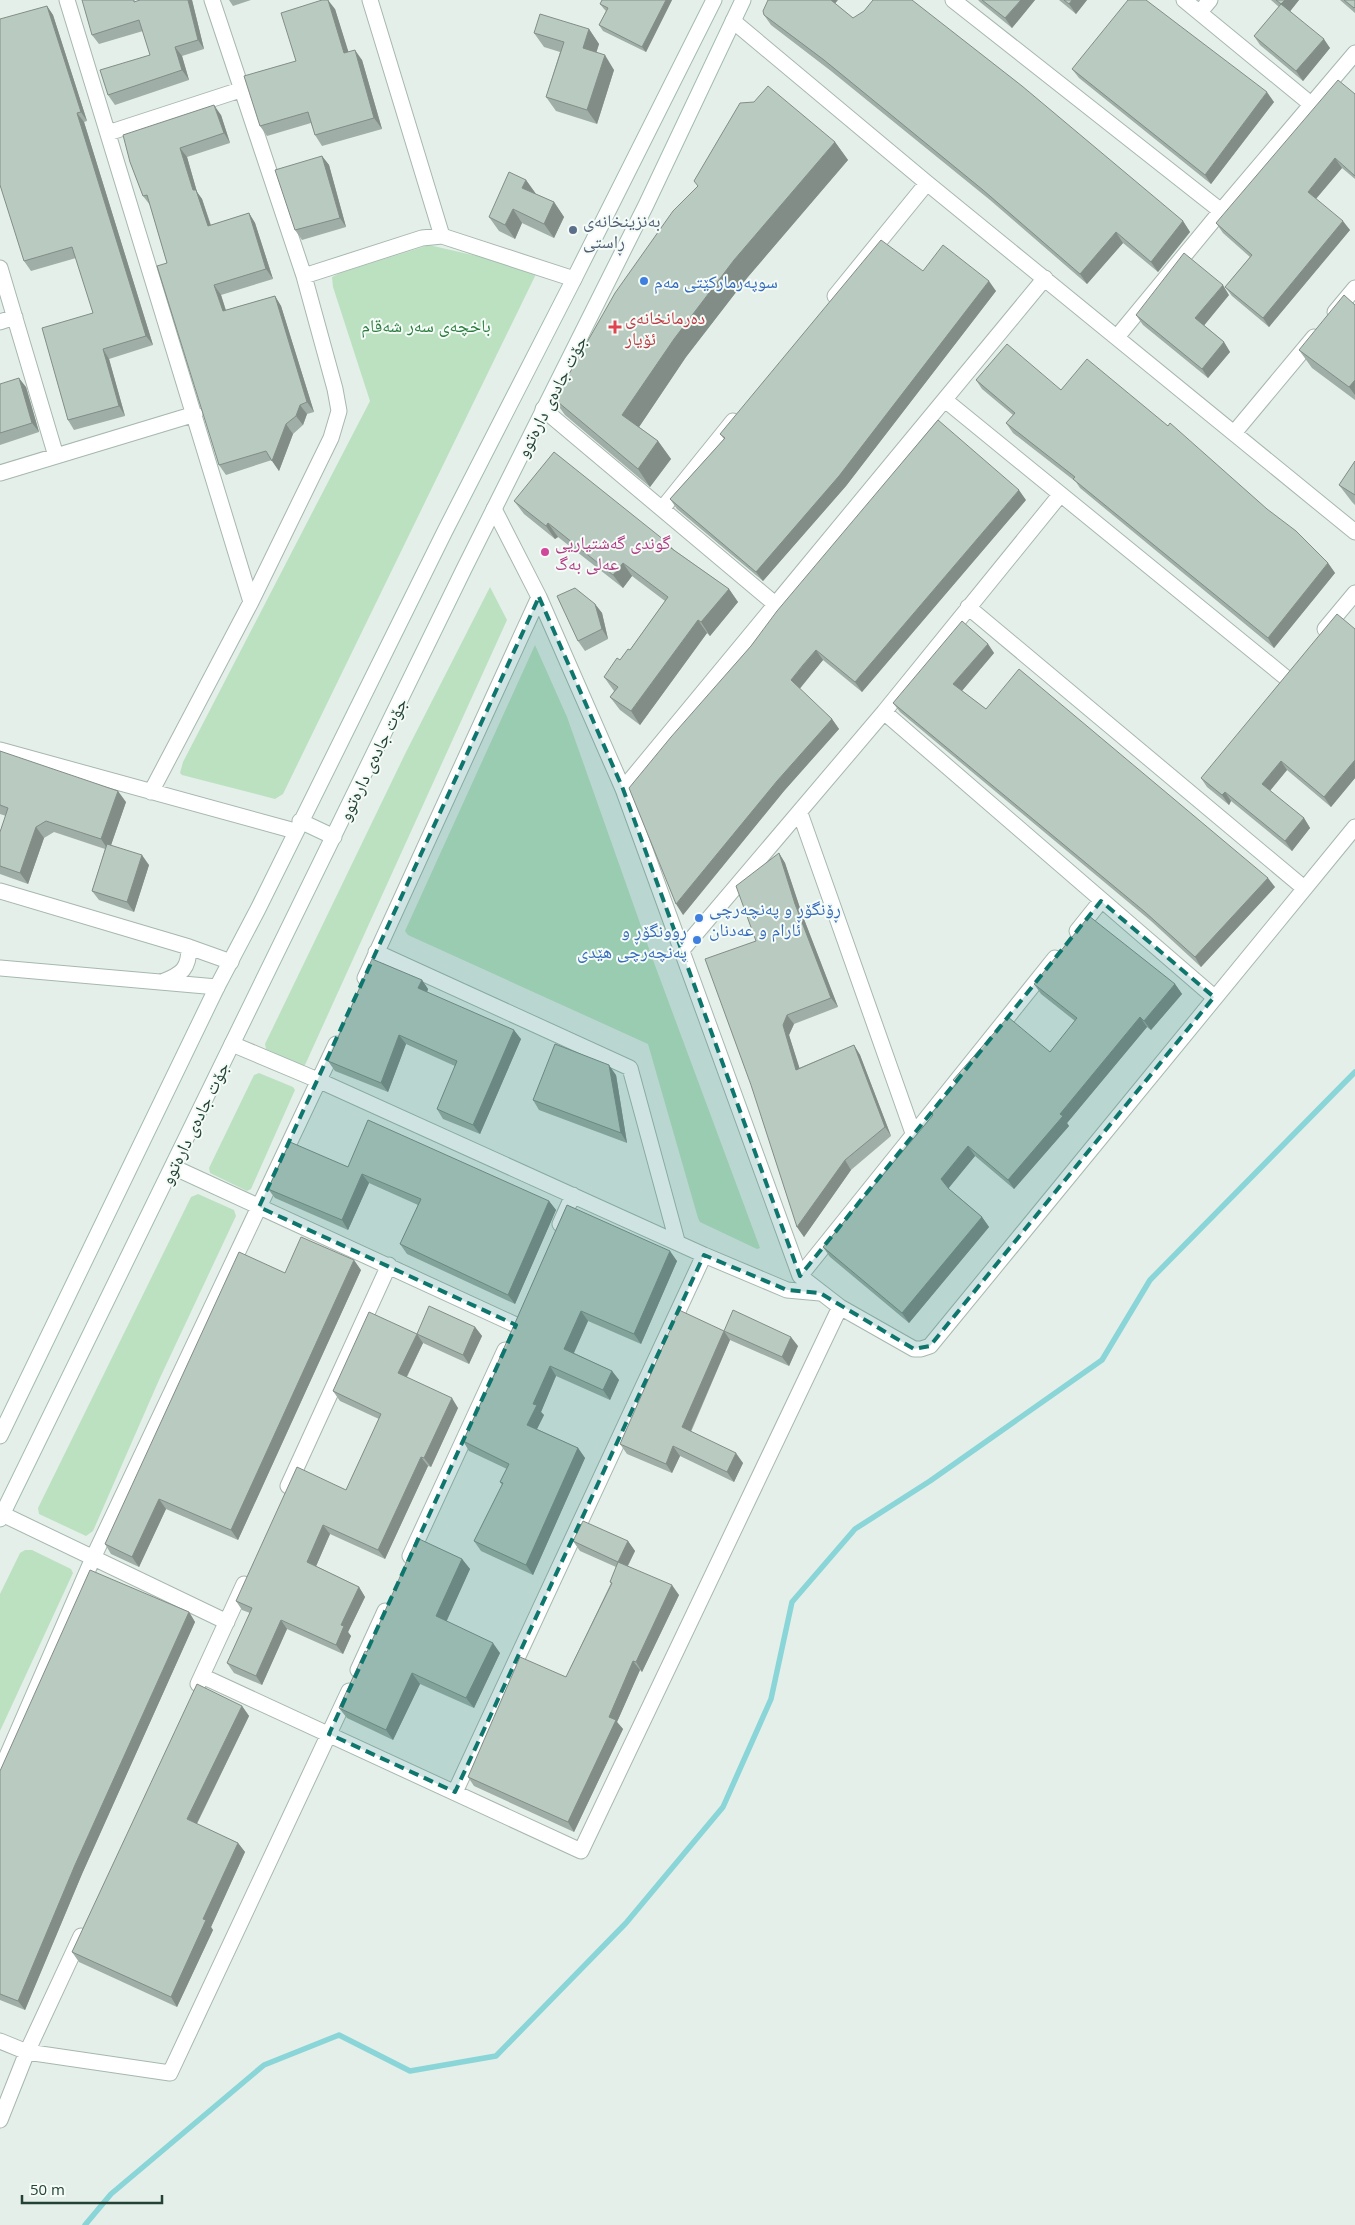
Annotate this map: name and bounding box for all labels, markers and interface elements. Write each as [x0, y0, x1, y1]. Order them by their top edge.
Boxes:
place label: بەنزینخانەی ڕاستی [583, 208, 661, 256]
marker: بەنزینخانەی ڕاستی [567, 224, 579, 236]
place label: سوپەرمارکێتی مەم [654, 269, 778, 294]
marker: سوپەرمارکێتی مەم [638, 275, 650, 287]
place label: دەرمانخانەی ئۆیار [624, 305, 705, 350]
park label: باخچەی سەر شەقام [361, 313, 491, 338]
marker: دەرمانخانەی ئۆیار [609, 321, 621, 333]
street label: جۆت جادەی دارەتوو [510, 331, 592, 461]
place label: گوندی گەشتیاریی عەلی بەگ [555, 530, 671, 575]
marker: گوندی گەشتیاریی عەلی بەگ [539, 546, 551, 558]
street label: جۆت جادەی دارەتوو [332, 693, 412, 825]
place label: ڕۆنگۆڕ و پەنچەرچی ئارام و عەدنان [709, 896, 841, 942]
marker: ڕۆنگۆڕ و پەنچەرچی ئارام و عەدنان [693, 912, 705, 924]
place label: ڕوونگۆڕ و پەنچەرچی هێدی [577, 918, 687, 963]
marker: ڕوونگۆڕ و پەنچەرچی هێدی [691, 934, 703, 946]
street label: جۆت جادەی دارەتوو [154, 1057, 234, 1189]
scale bar [22, 2172, 162, 2204]
text: 50 m [30, 2179, 65, 2199]

